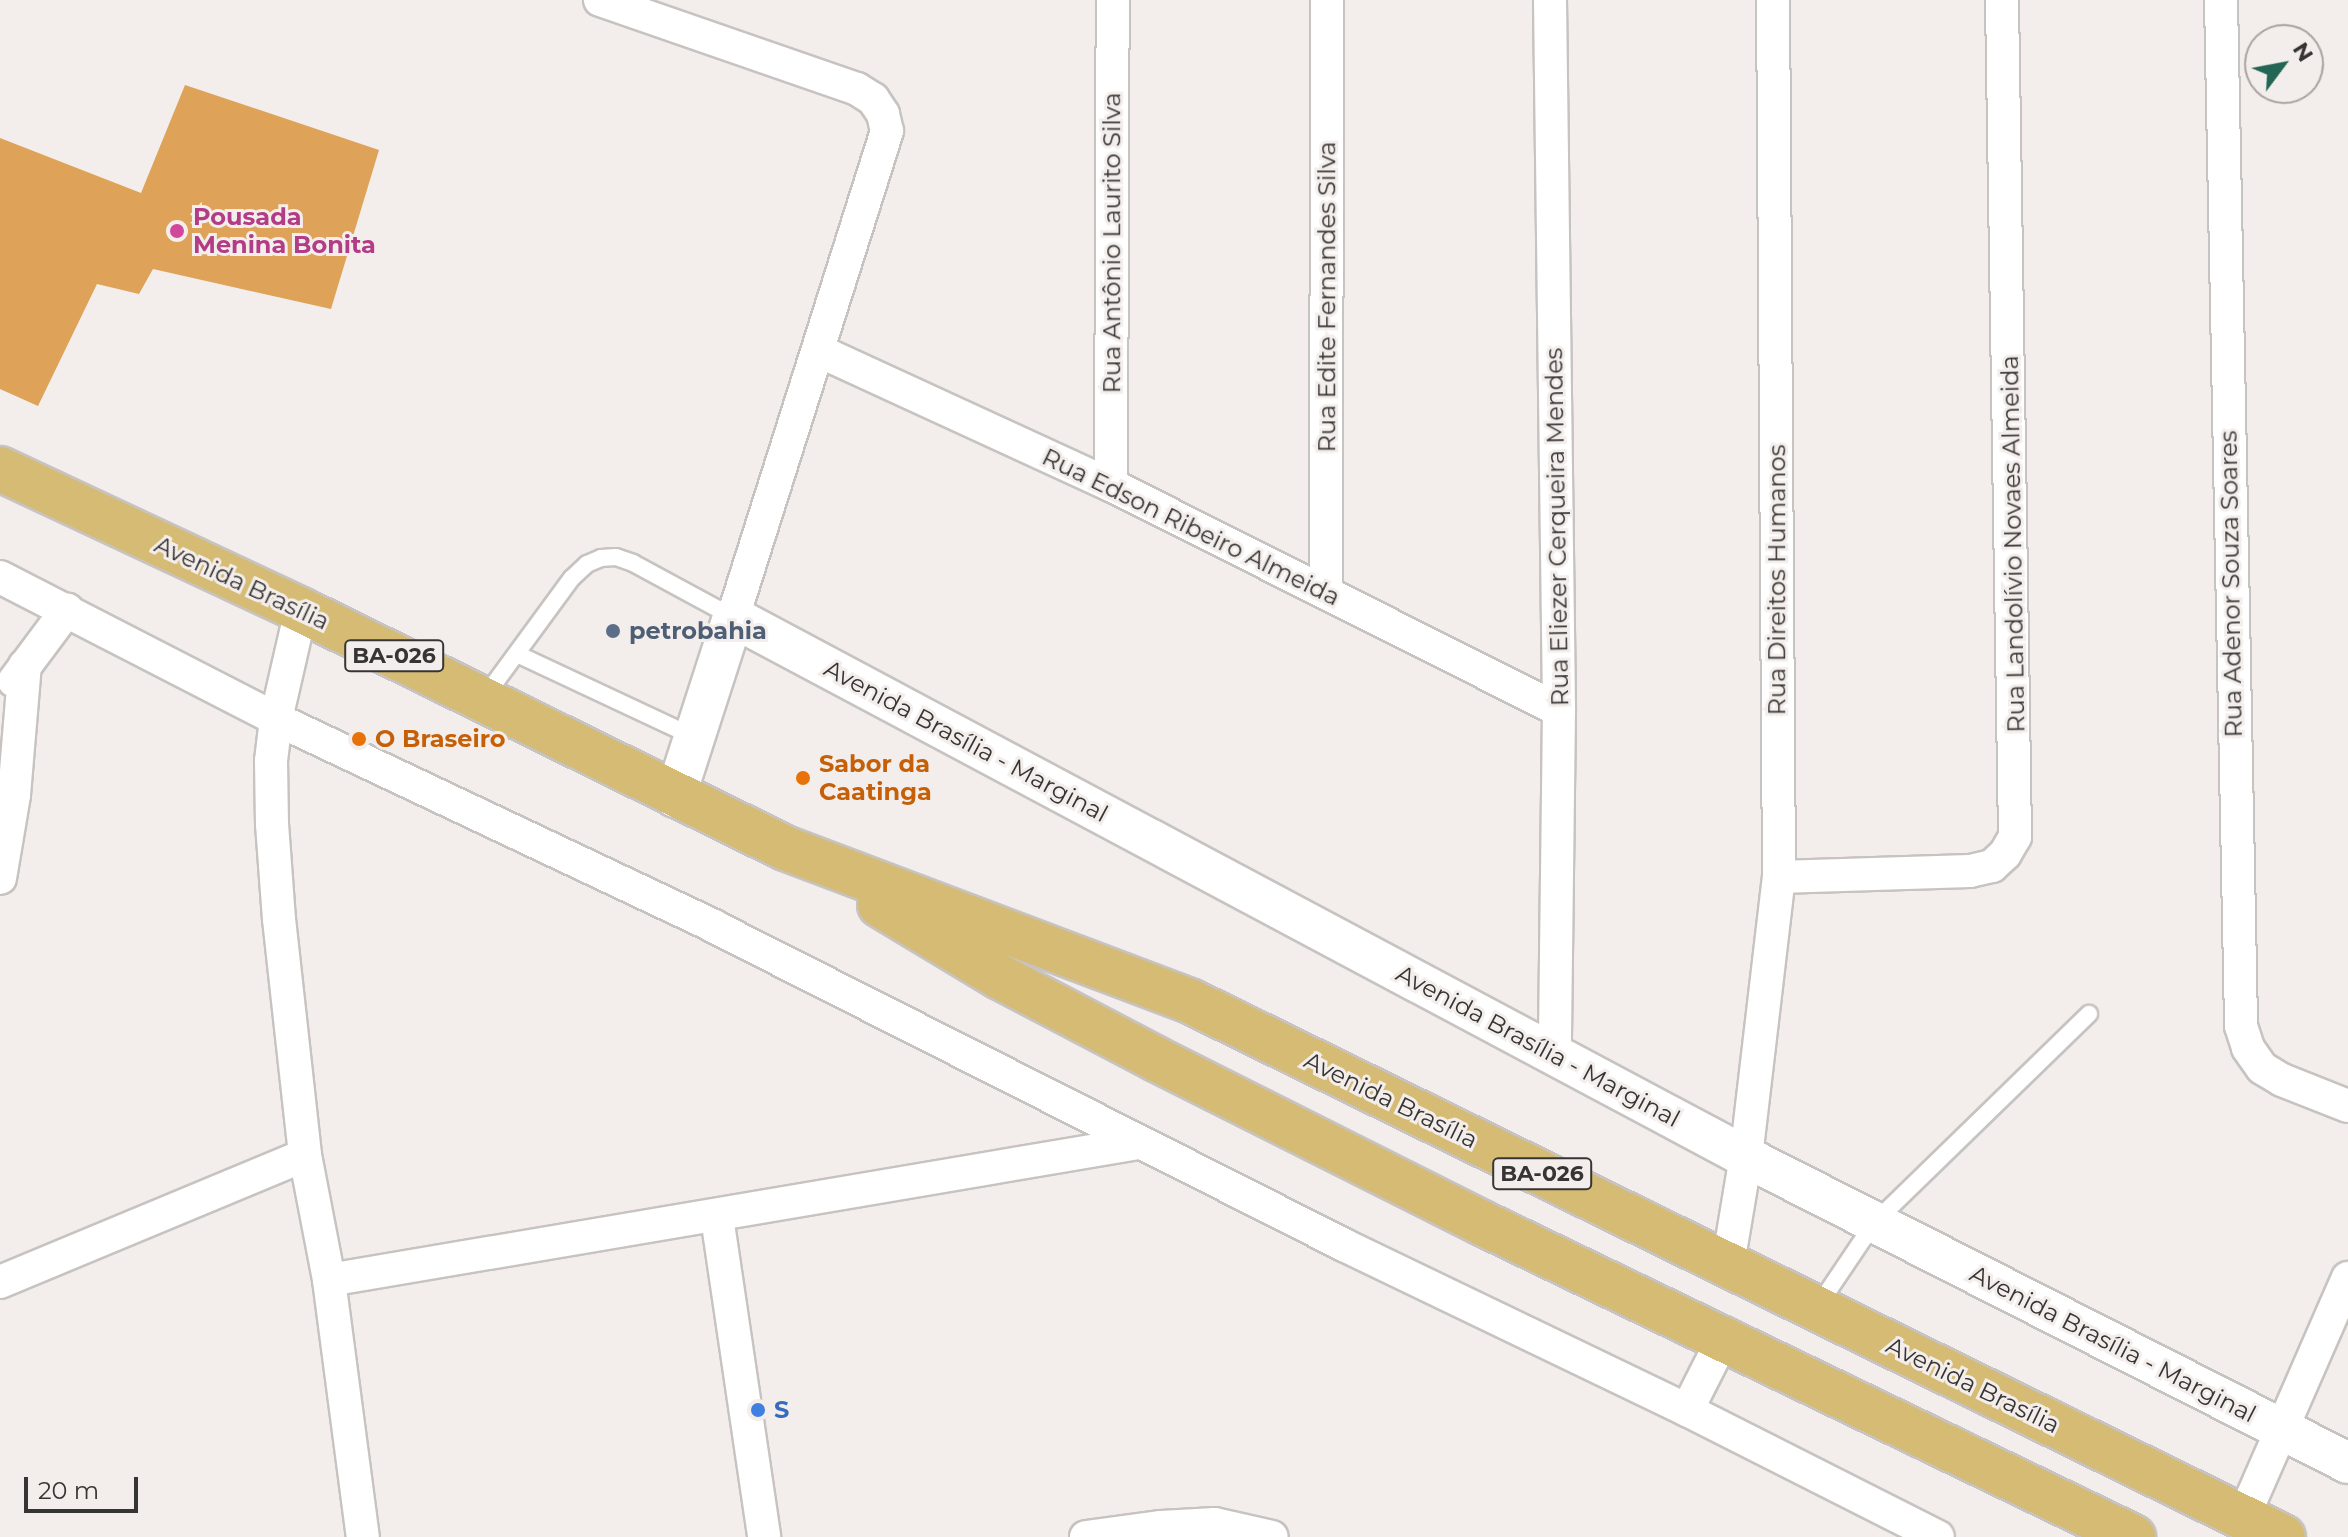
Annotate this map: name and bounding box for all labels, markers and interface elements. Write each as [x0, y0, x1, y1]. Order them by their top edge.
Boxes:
north arrow [2244, 24, 2324, 104]
text: N [2287, 37, 2319, 67]
street label: Rua Antônio Laurito Silva [1098, 93, 1126, 393]
street label: Rua Edite Fernandes Silva [1313, 142, 1341, 452]
place label: Pousada Menina Bonita [193, 203, 376, 259]
marker: Pousada Menina Bonita [168, 222, 186, 240]
street label: Rua Eliezer Cerqueira Mendes [1539, 347, 1575, 707]
street label: Rua Landolívio Novaes Almeida [1995, 355, 2031, 733]
street label: Rua Adenor Souza Soares [2214, 430, 2248, 738]
street label: Rua Edson Ribeiro Almeida [1037, 442, 1345, 612]
street label: Rua Direitos Humanos [1763, 445, 1791, 715]
street label: Avenida Brasília [150, 530, 334, 636]
place label: petrobahia [629, 617, 767, 645]
marker: petrobahia [604, 622, 622, 640]
road number: BA-026 [344, 638, 444, 674]
street label: Avenida Brasília - Marginal [819, 654, 1113, 828]
place label: O Braseiro [375, 725, 506, 753]
marker: O Braseiro [350, 730, 368, 748]
place label: Sabor da Caatinga [819, 750, 932, 806]
marker: Sabor da Caatinga [794, 769, 812, 787]
street label: Avenida Brasília - Marginal [1391, 959, 1685, 1133]
street label: Avenida Brasília [1300, 1046, 1482, 1154]
road number: BA-026 [1492, 1156, 1592, 1192]
street label: Avenida Brasília - Marginal [1965, 1259, 2261, 1429]
street label: Avenida Brasília [1882, 1331, 2064, 1439]
place label: S [774, 1396, 789, 1424]
marker: S [749, 1401, 767, 1419]
scale bar [28, 1461, 142, 1511]
text: 20 m [38, 1476, 99, 1505]

